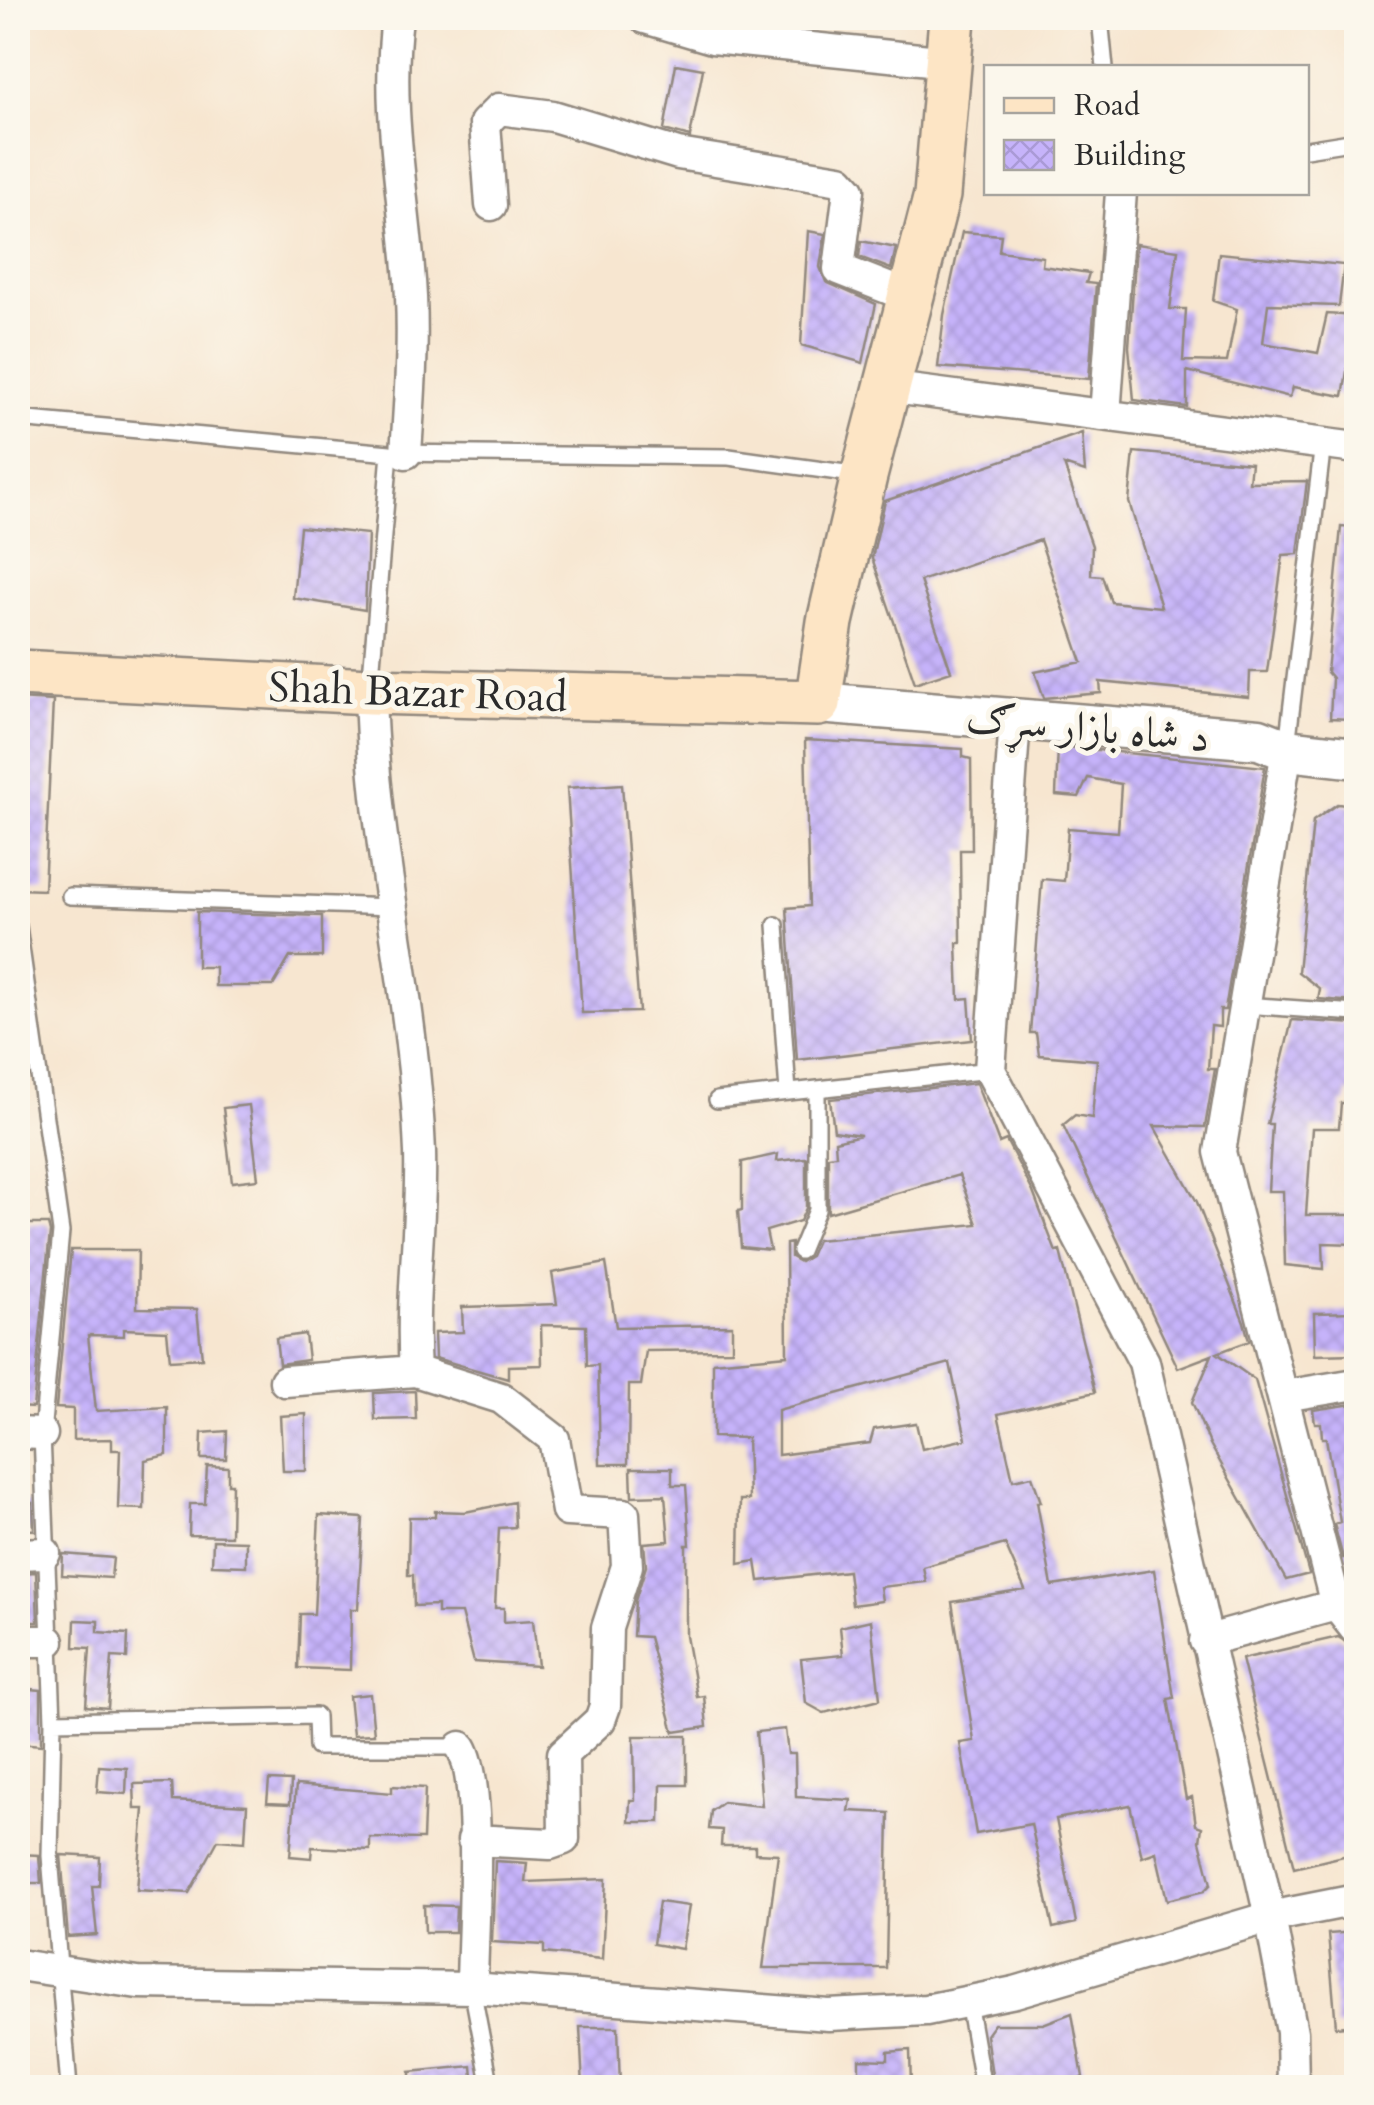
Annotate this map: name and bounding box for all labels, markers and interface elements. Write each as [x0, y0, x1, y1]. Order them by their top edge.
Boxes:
legend [984, 65, 1309, 195]
text: Road [1074, 85, 1140, 126]
text: Building [1074, 135, 1185, 176]
street label: Shah Bazar Road [267, 659, 568, 726]
street label: د شاه بازار سړګ [964, 688, 1212, 771]

